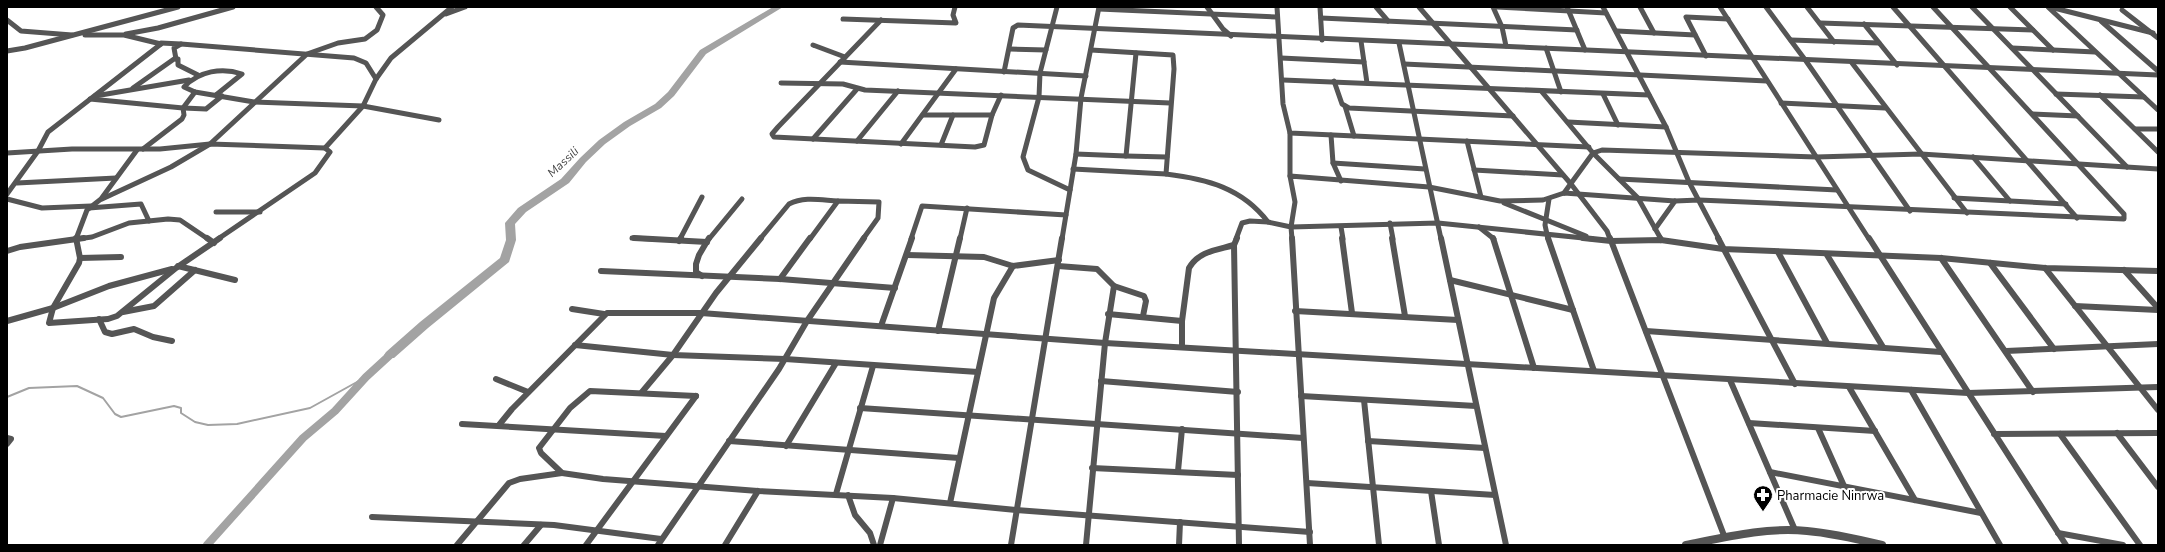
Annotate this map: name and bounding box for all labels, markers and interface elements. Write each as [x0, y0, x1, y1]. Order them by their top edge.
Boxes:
water label: Massili [544, 143, 582, 181]
pharmacy icon: Pharmacie Ninrwa [1752, 484, 1774, 512]
place label: Pharmacie Ninrwa [1777, 487, 1884, 505]

